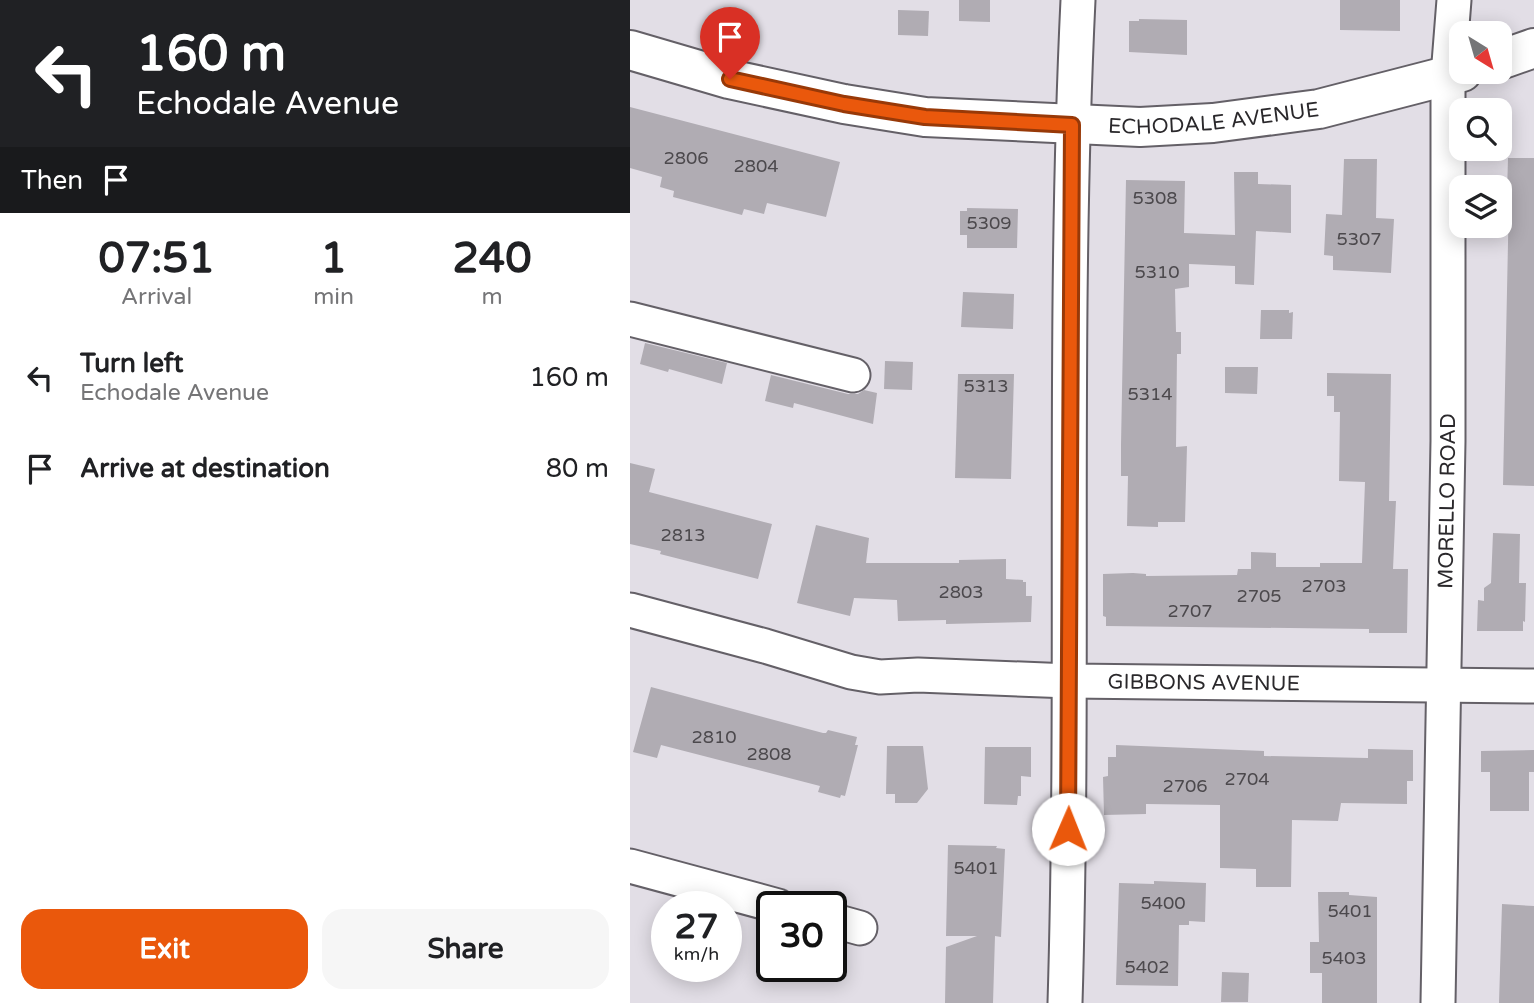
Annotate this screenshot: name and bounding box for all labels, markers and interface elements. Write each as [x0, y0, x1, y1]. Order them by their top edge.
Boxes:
pin [700, 7, 760, 79]
icon: arrive [711, 18, 749, 56]
north arrow [1449, 21, 1512, 84]
map controls [1449, 21, 1512, 238]
text: 160 m [136, 25, 286, 84]
icon: left [21, 28, 112, 119]
text: Echodale Avenue [136, 85, 399, 123]
street label: ECHODALE AVENUE [1107, 97, 1320, 140]
button: search [1449, 98, 1512, 161]
house number: 2806 [663, 147, 709, 169]
house number: 2804 [733, 155, 779, 177]
icon: arrive [97, 161, 135, 199]
text: Then [21, 165, 83, 196]
button: layers [1449, 175, 1512, 238]
house number: 5308 [1132, 187, 1178, 209]
house number: 5309 [966, 212, 1012, 234]
house number: 5307 [1336, 228, 1382, 250]
text: 07:51 [98, 233, 215, 284]
text: 1 [320, 233, 347, 284]
text: 240 [452, 233, 532, 284]
house number: 5310 [1134, 261, 1180, 283]
text: Arrival [121, 283, 192, 311]
text: min [313, 283, 354, 311]
text: m [481, 283, 503, 311]
text: Turn left [80, 348, 183, 379]
icon: left [21, 359, 59, 397]
text: 160 m [529, 362, 609, 393]
house number: 5313 [963, 375, 1009, 397]
text: Echodale Avenue [80, 379, 269, 407]
house number: 5314 [1127, 383, 1173, 405]
street label: MORELLO ROAD [1433, 413, 1461, 589]
icon: arrive [21, 450, 59, 488]
text: Arrive at destination [80, 453, 330, 484]
text: 80 m [546, 453, 609, 484]
house number: 2813 [660, 524, 706, 546]
house number: 2703 [1301, 575, 1347, 597]
house number: 2803 [938, 581, 984, 603]
house number: 2705 [1236, 585, 1282, 607]
house number: 2707 [1167, 600, 1213, 622]
street label: GIBBONS AVENUE [1108, 669, 1300, 696]
house number: 2810 [691, 726, 737, 748]
house number: 2808 [746, 743, 792, 765]
house number: 2704 [1224, 768, 1270, 790]
house number: 2706 [1162, 775, 1208, 797]
position arrow [1031, 792, 1105, 866]
house number: 5401 [953, 857, 999, 879]
speed limit sign: 30 [756, 891, 847, 982]
house number: 5400 [1140, 892, 1186, 914]
house number: 5401 [1327, 900, 1373, 922]
text: 27 [675, 906, 718, 948]
button: Exit [21, 909, 308, 989]
button: Share [322, 909, 609, 989]
text: km/h [674, 943, 719, 965]
house number: 5403 [1321, 947, 1367, 969]
house number: 5402 [1124, 956, 1170, 978]

